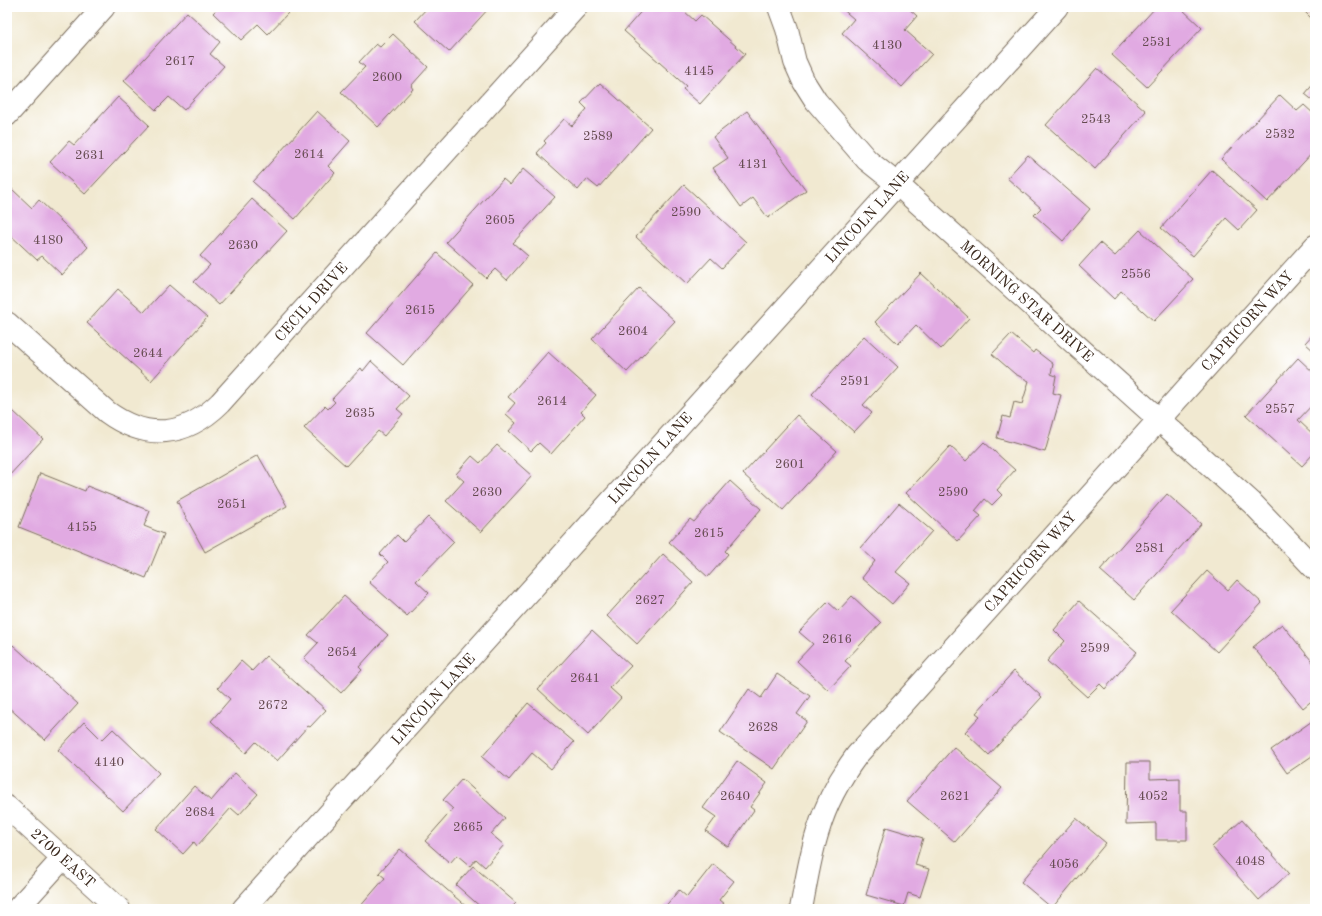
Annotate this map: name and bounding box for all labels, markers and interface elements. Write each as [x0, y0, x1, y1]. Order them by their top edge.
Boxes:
house number: 2531 [1142, 36, 1172, 49]
house number: 4130 [872, 39, 902, 52]
house number: 2617 [165, 55, 195, 68]
house number: 4145 [684, 65, 714, 78]
house number: 2600 [372, 71, 402, 84]
house number: 2543 [1081, 113, 1111, 126]
house number: 2532 [1265, 128, 1295, 141]
house number: 2589 [583, 130, 613, 143]
house number: 2614 [294, 148, 324, 161]
house number: 2631 [75, 149, 105, 162]
house number: 4131 [738, 158, 768, 171]
street label: LINCOLN LANE [823, 169, 913, 267]
house number: 2590 [671, 206, 701, 219]
house number: 2605 [485, 214, 515, 227]
house number: 4180 [33, 234, 63, 247]
house number: 2630 [228, 239, 258, 252]
street label: MORNING STAR DRIVE [957, 239, 1095, 366]
street label: CECIL DRIVE [273, 260, 351, 346]
house number: 2556 [1121, 268, 1151, 281]
street label: CAPRICORN WAY [1199, 269, 1297, 375]
house number: 2615 [405, 304, 435, 317]
house number: 2604 [618, 325, 648, 338]
house number: 2644 [133, 347, 163, 360]
house number: 2591 [840, 375, 870, 388]
house number: 2614 [537, 395, 567, 408]
house number: 2557 [1265, 403, 1295, 416]
house number: 2635 [345, 407, 375, 420]
street label: LINCOLN LANE [606, 410, 696, 508]
house number: 2601 [775, 458, 805, 471]
house number: 2630 [472, 486, 502, 499]
house number: 2590 [938, 486, 968, 499]
house number: 2651 [217, 498, 247, 511]
street label: CAPRICORN WAY [982, 510, 1080, 616]
house number: 4155 [67, 521, 97, 534]
house number: 2615 [694, 527, 724, 540]
house number: 2581 [1135, 542, 1165, 555]
house number: 2627 [635, 594, 665, 607]
house number: 2616 [822, 633, 852, 646]
house number: 2599 [1080, 642, 1110, 655]
house number: 2654 [327, 646, 357, 659]
street label: LINCOLN LANE [389, 651, 479, 749]
house number: 2641 [570, 672, 600, 685]
house number: 2672 [258, 699, 288, 712]
house number: 2628 [748, 721, 778, 734]
house number: 4140 [94, 756, 124, 769]
house number: 2640 [720, 790, 750, 803]
house number: 2621 [940, 790, 970, 803]
house number: 4052 [1138, 790, 1168, 803]
house number: 2684 [185, 806, 215, 819]
house number: 2665 [453, 821, 483, 834]
street label: 2700 EAST [27, 826, 97, 892]
house number: 4048 [1235, 855, 1265, 868]
house number: 4056 [1049, 858, 1079, 871]

